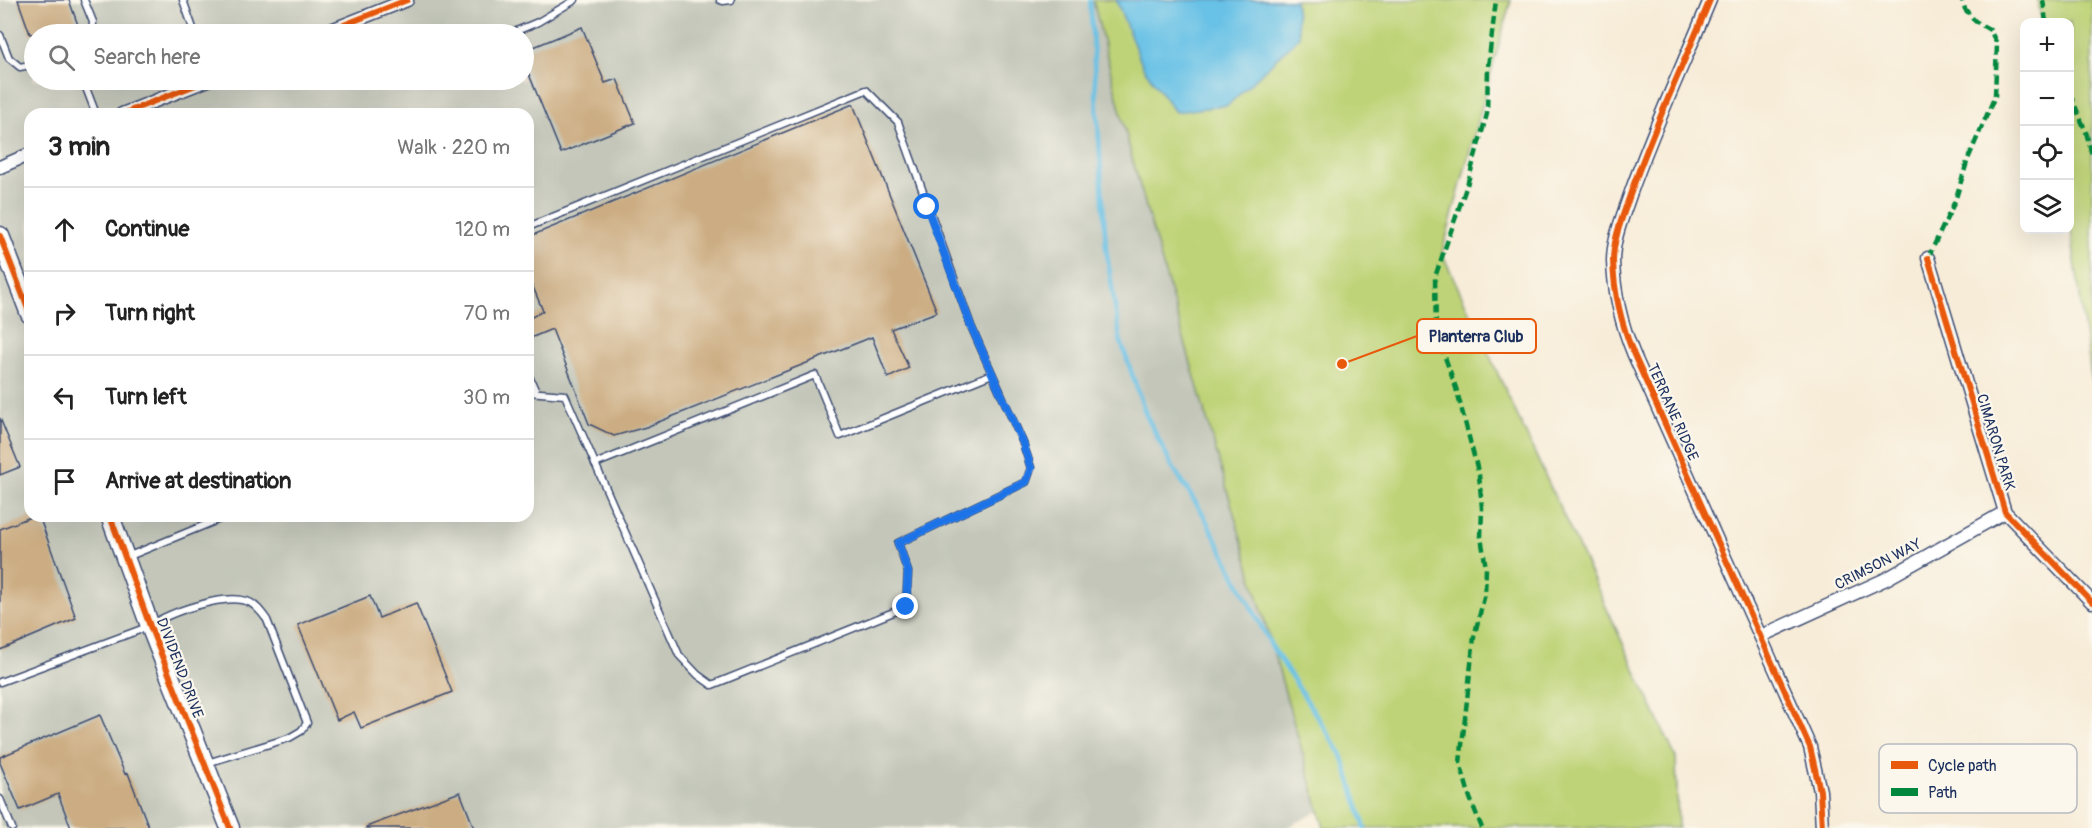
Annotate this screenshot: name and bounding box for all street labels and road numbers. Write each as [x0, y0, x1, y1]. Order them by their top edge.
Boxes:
street label: TERRANE RIDGE [1643, 361, 1703, 464]
street label: CIMARON PARK [1972, 392, 2019, 493]
street label: CRIMSON WAY [1832, 534, 1925, 594]
street label: DIVIDEND DRIVE [152, 615, 208, 721]

